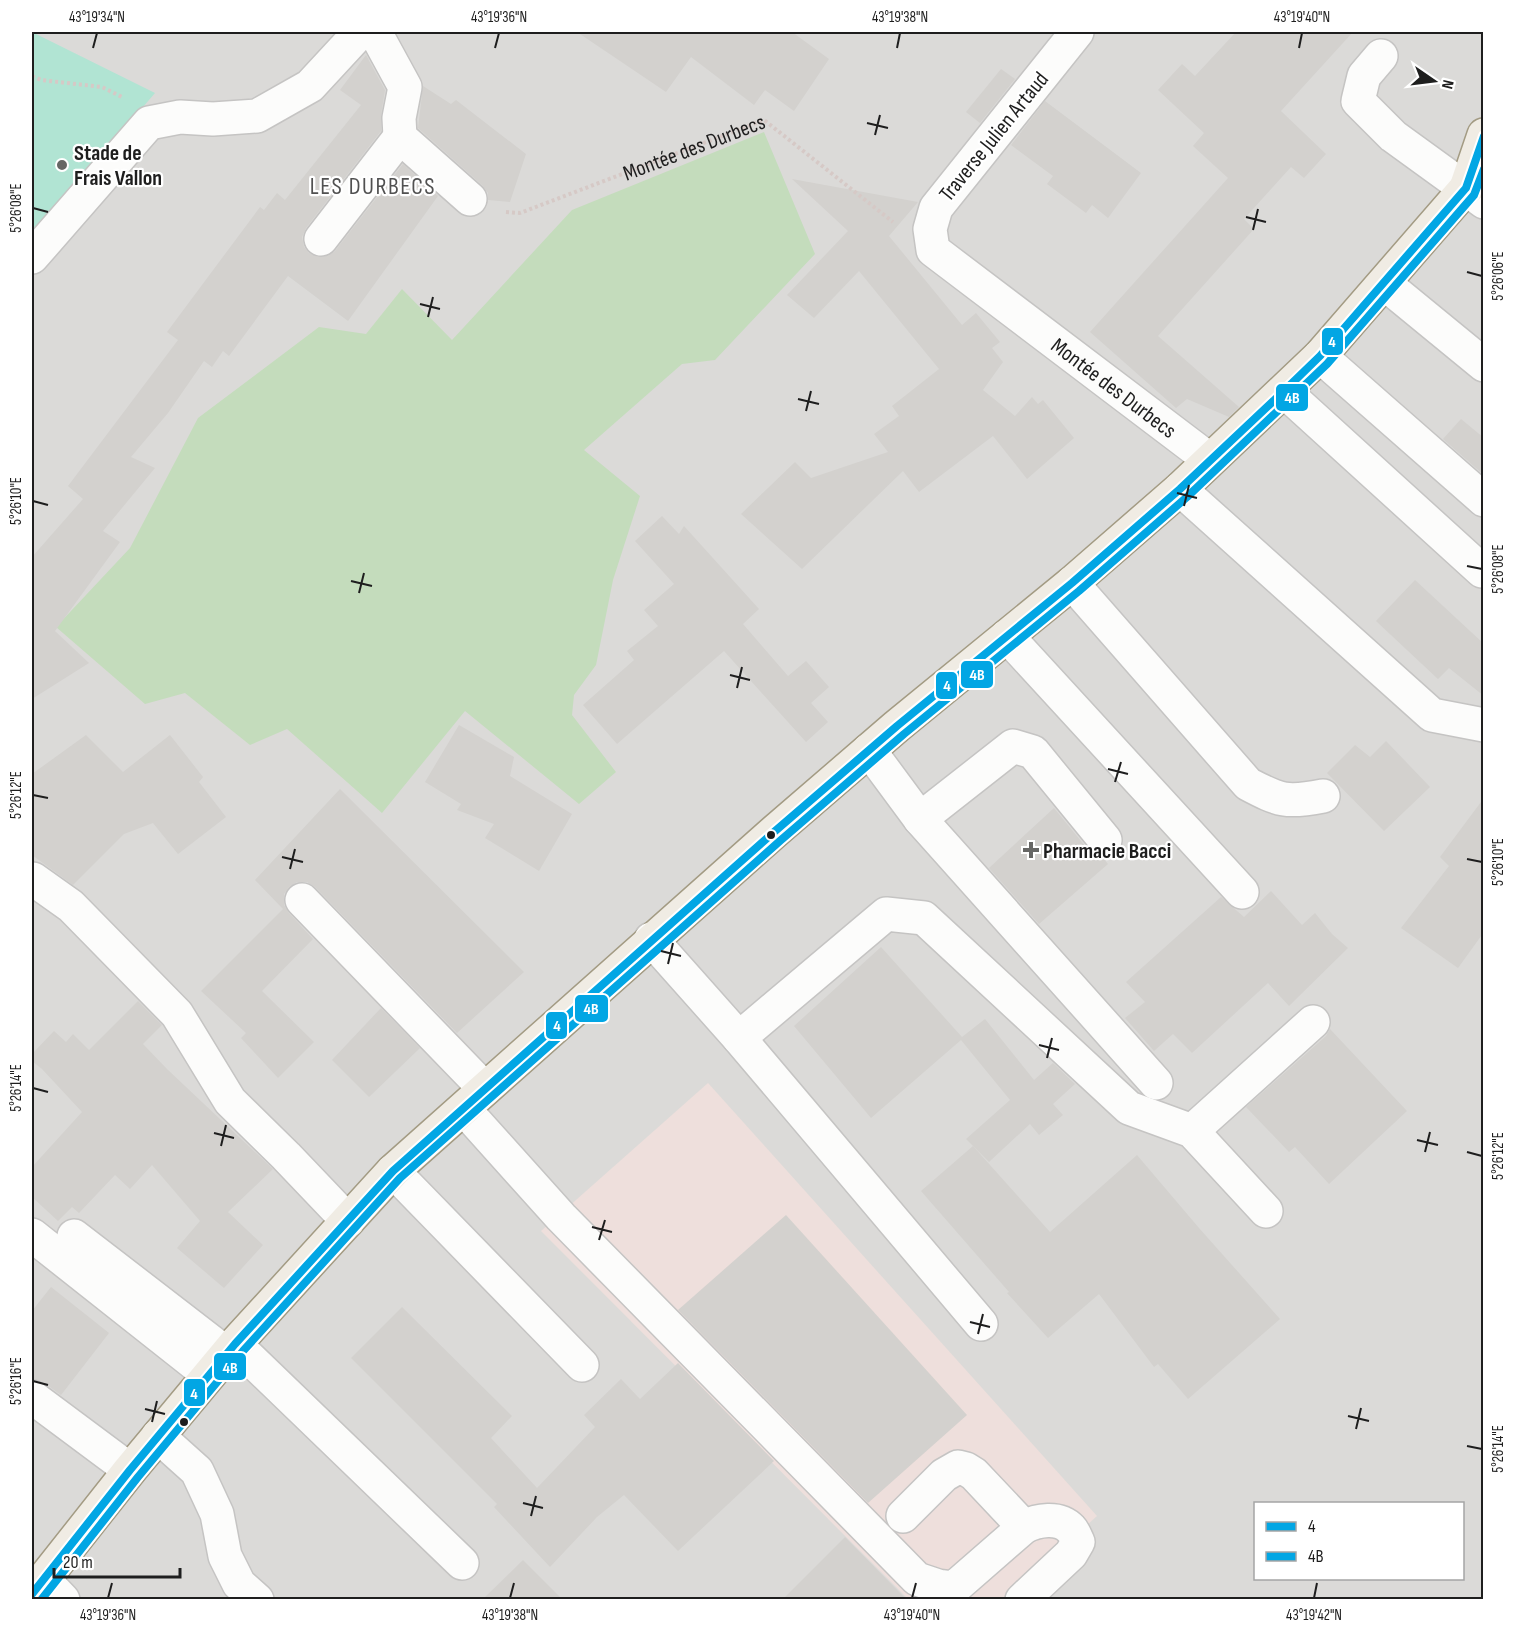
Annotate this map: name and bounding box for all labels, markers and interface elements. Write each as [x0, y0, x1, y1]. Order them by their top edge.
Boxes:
text: 43°19'34"N [69, 8, 125, 27]
text: 43°19'36"N [471, 8, 527, 27]
text: 43°19'38"N [872, 8, 928, 27]
text: 43°19'40"N [1274, 8, 1330, 27]
north arrow [1404, 51, 1464, 111]
street label: Traverse Julien Artaud [934, 67, 1055, 207]
text: N [1437, 78, 1457, 91]
street label: Montée des Durbecs [619, 109, 769, 188]
place label: Stade de Frais Vallon [74, 140, 162, 192]
marker: Stade de Frais Vallon [55, 158, 69, 172]
district label: LES DURBECS [310, 172, 436, 201]
text: 5°26'08"E [7, 183, 26, 233]
text: 5°26'06"E [1489, 251, 1508, 301]
line badge: 4 [1321, 327, 1344, 356]
street label: Montée des Durbecs [1045, 332, 1181, 445]
text: 4 [1328, 333, 1336, 352]
line badge: 4B [1275, 383, 1309, 412]
text: 4B [1284, 389, 1300, 408]
text: 5°26'10"E [7, 477, 26, 525]
text: 5°26'08"E [1489, 544, 1508, 594]
line badge: 4B [960, 660, 994, 689]
text: 4B [969, 666, 985, 685]
line badge: 4 [935, 671, 958, 700]
text: 4 [943, 677, 951, 696]
text: 5°26'12"E [7, 771, 26, 819]
unlabelled marker [765, 829, 777, 841]
place label: Pharmacie Bacci [1043, 838, 1171, 865]
text: 5°26'10"E [1489, 838, 1508, 886]
marker: Pharmacie Bacci [1024, 843, 1038, 857]
line badge: 4B [574, 994, 609, 1023]
text: 4B [583, 1000, 599, 1019]
line badge: 4 [545, 1011, 568, 1040]
text: 4 [553, 1017, 561, 1036]
text: 5°26'14"E [7, 1064, 26, 1112]
text: 5°26'12"E [1489, 1132, 1508, 1180]
line badge: 4B [213, 1352, 247, 1381]
text: 5°26'16"E [7, 1357, 26, 1405]
text: 4B [222, 1359, 238, 1378]
line badge: 4 [183, 1378, 206, 1407]
text: 4 [190, 1385, 198, 1404]
unlabelled marker [178, 1416, 190, 1428]
text: 5°26'14"E [1489, 1425, 1508, 1473]
legend [1254, 1502, 1464, 1580]
text: 4 [1308, 1516, 1316, 1537]
scale bar [54, 1541, 180, 1579]
text: 4B [1308, 1546, 1324, 1567]
text: 20 m [63, 1552, 93, 1573]
text: 43°19'36"N [80, 1606, 136, 1625]
text: 43°19'38"N [482, 1606, 538, 1625]
text: 43°19'40"N [884, 1606, 940, 1625]
text: 43°19'42"N [1286, 1606, 1342, 1625]

